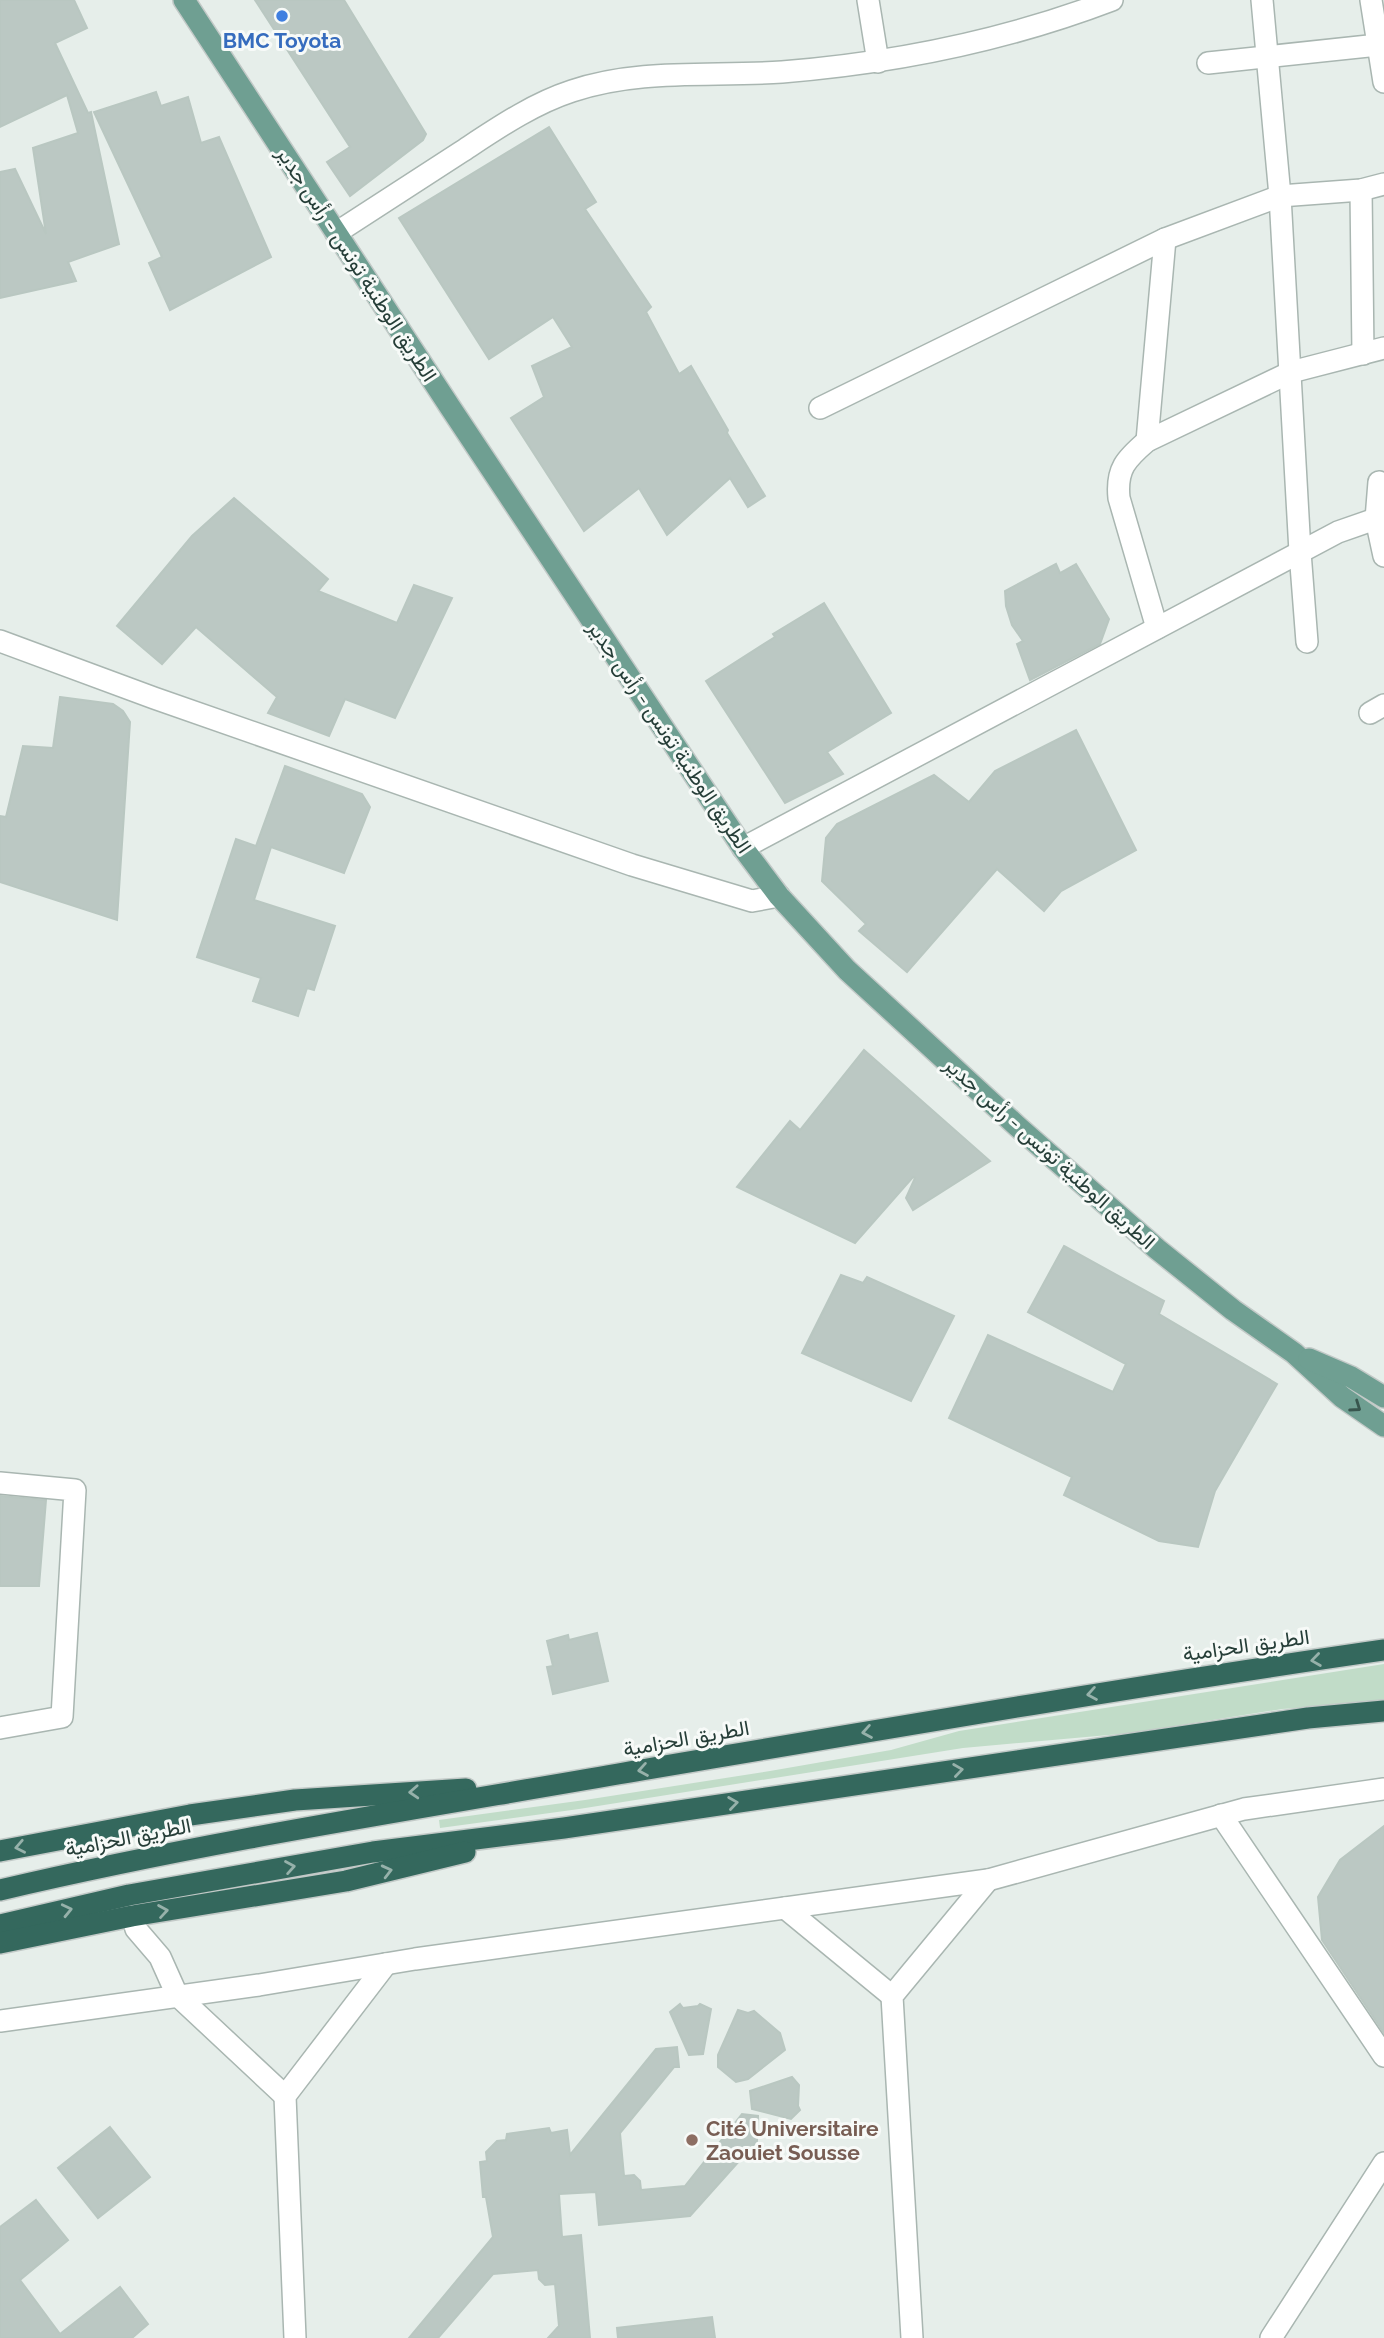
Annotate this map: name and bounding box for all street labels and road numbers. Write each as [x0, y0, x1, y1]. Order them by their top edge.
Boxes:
street label: الطريق الوطنية تونس - رأس جدير [270, 141, 442, 387]
street label: الطريق الوطنية تونس - رأس جدير [581, 615, 757, 858]
street label: الطريق الوطنية تونس - رأس جدير [938, 1051, 1161, 1255]
street label: الطريق الحزامية [1181, 1624, 1311, 1667]
street label: الطريق الحزامية [621, 1715, 751, 1762]
street label: الطريق الحزامية [63, 1813, 193, 1862]

